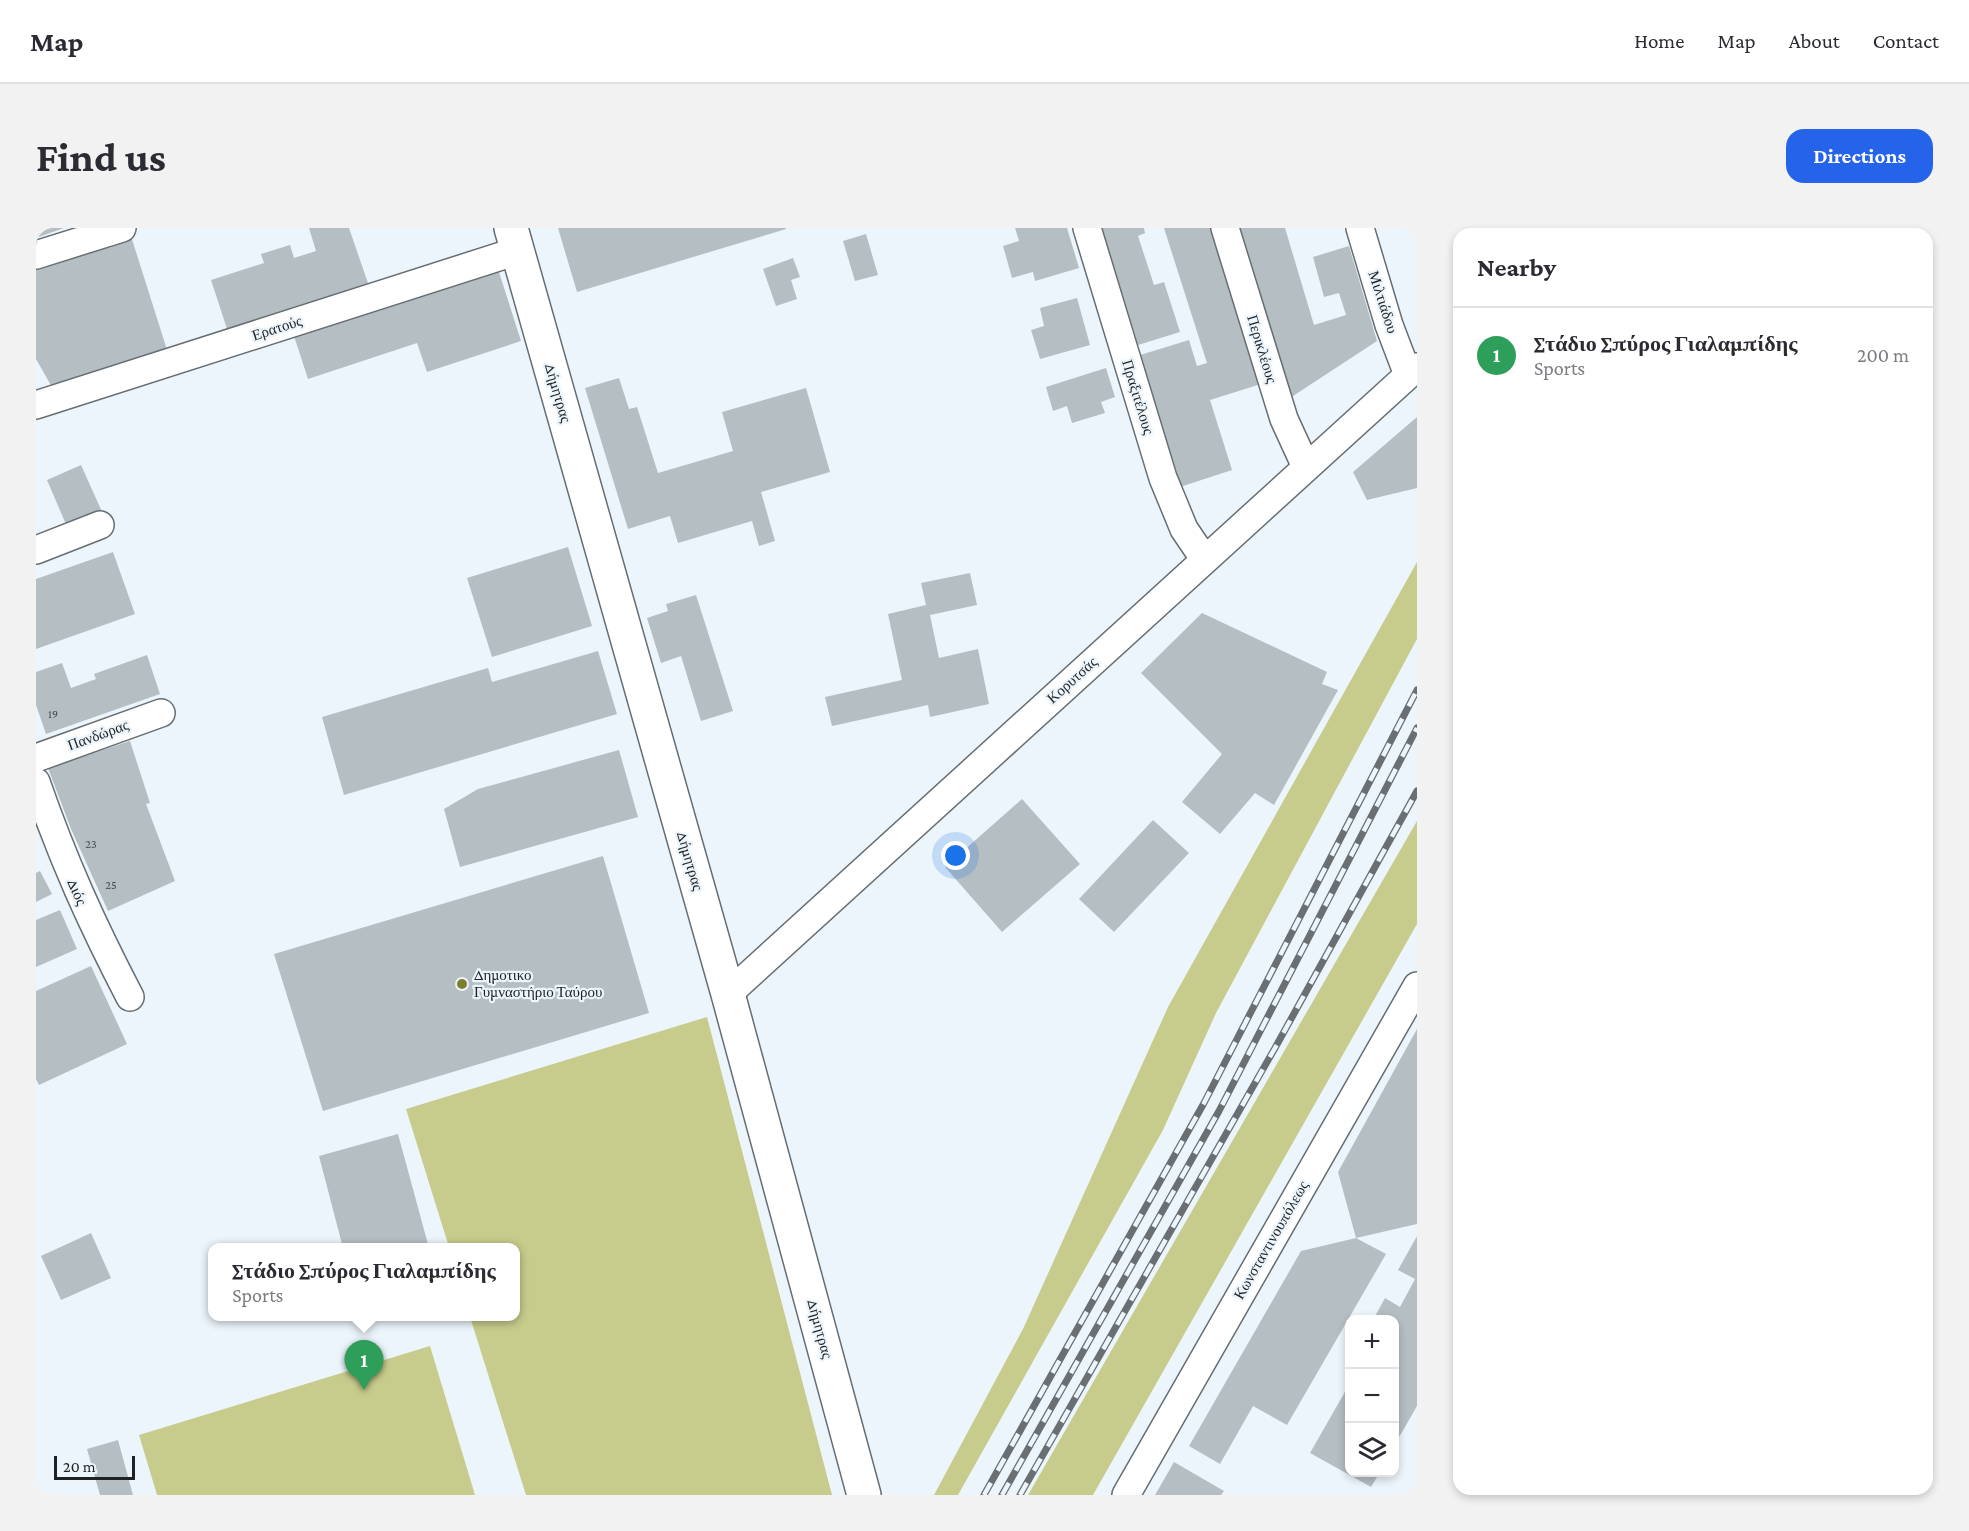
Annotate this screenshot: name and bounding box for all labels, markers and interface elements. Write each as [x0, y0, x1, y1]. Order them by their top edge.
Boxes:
text: Map [30, 26, 83, 57]
text: Home [1634, 29, 1684, 53]
text: Map [1717, 29, 1756, 53]
text: About [1789, 29, 1840, 53]
text: Contact [1873, 29, 1939, 53]
button: Directions [1786, 129, 1933, 183]
text: Find us [36, 133, 166, 180]
text: Nearby [1477, 253, 1556, 282]
street label: Μιλτιάδου [1365, 269, 1401, 335]
street label: Ερατούς [250, 312, 304, 344]
street label: Περικλέους [1244, 313, 1280, 385]
text: Στάδιο Σπύρος Γιαλαμπίδης [1534, 331, 1797, 356]
text: 1 [1493, 344, 1500, 366]
text: 200 m [1857, 344, 1909, 366]
text: Sports [1534, 357, 1585, 379]
street label: Πραξιτέλους [1119, 358, 1157, 436]
street label: Δήμητρας [541, 362, 574, 425]
street label: Κορυτσάς [1044, 654, 1100, 706]
house number: 19 [48, 707, 58, 721]
street label: Πανδώρας [65, 717, 131, 753]
street label: Δήμητρας [673, 830, 706, 893]
house number: 23 [85, 837, 97, 851]
your location [941, 841, 970, 870]
street label: Διός [64, 876, 90, 908]
house number: 25 [105, 878, 117, 892]
place label: Δημοτικο Γυμναστήριο Ταύρου [474, 967, 602, 1001]
marker: Δημοτικο Γυμναστήριο Ταύρου [455, 977, 469, 991]
street label: Κωνσταντινουπόλεως [1231, 1178, 1311, 1302]
popup [208, 1243, 520, 1321]
text: Στάδιο Σπύρος Γιαλαμπίδης [232, 1258, 496, 1283]
text: Sports [232, 1284, 283, 1306]
street label: Δήμητρας [803, 1298, 836, 1361]
map controls [1345, 1315, 1399, 1477]
button: + [1345, 1315, 1399, 1369]
pin: 1 [344, 1340, 384, 1390]
button: − [1345, 1369, 1399, 1423]
button: layers [1345, 1423, 1399, 1477]
scale bar [54, 1453, 135, 1480]
text: 20 m [63, 1458, 96, 1475]

